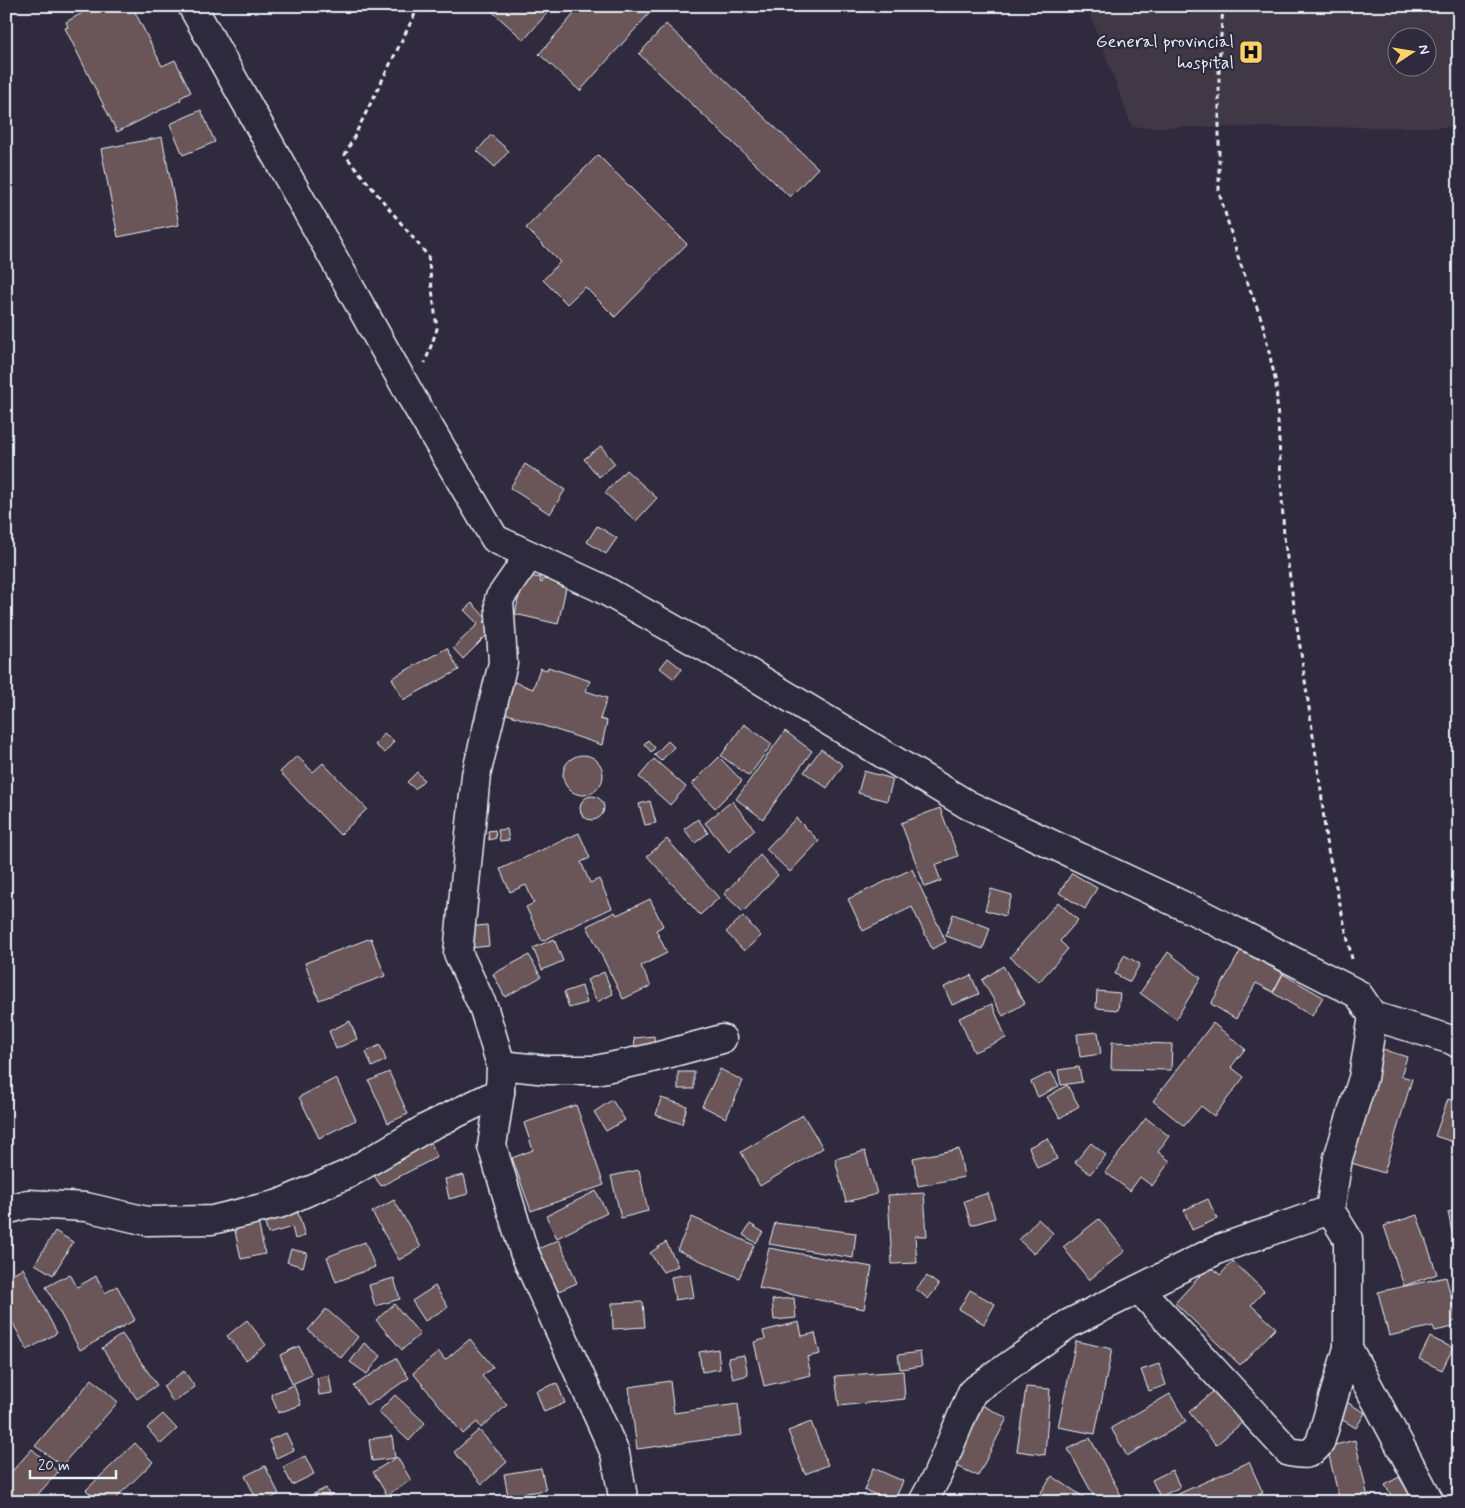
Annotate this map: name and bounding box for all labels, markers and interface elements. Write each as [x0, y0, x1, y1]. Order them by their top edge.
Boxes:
north arrow [1388, 28, 1438, 78]
place label: General provincial hospital [1096, 30, 1234, 75]
hospital icon: General provincial hospital [1238, 39, 1264, 65]
text: N [1414, 43, 1434, 56]
scale bar [30, 1448, 116, 1480]
text: 20 m [38, 1456, 70, 1476]

